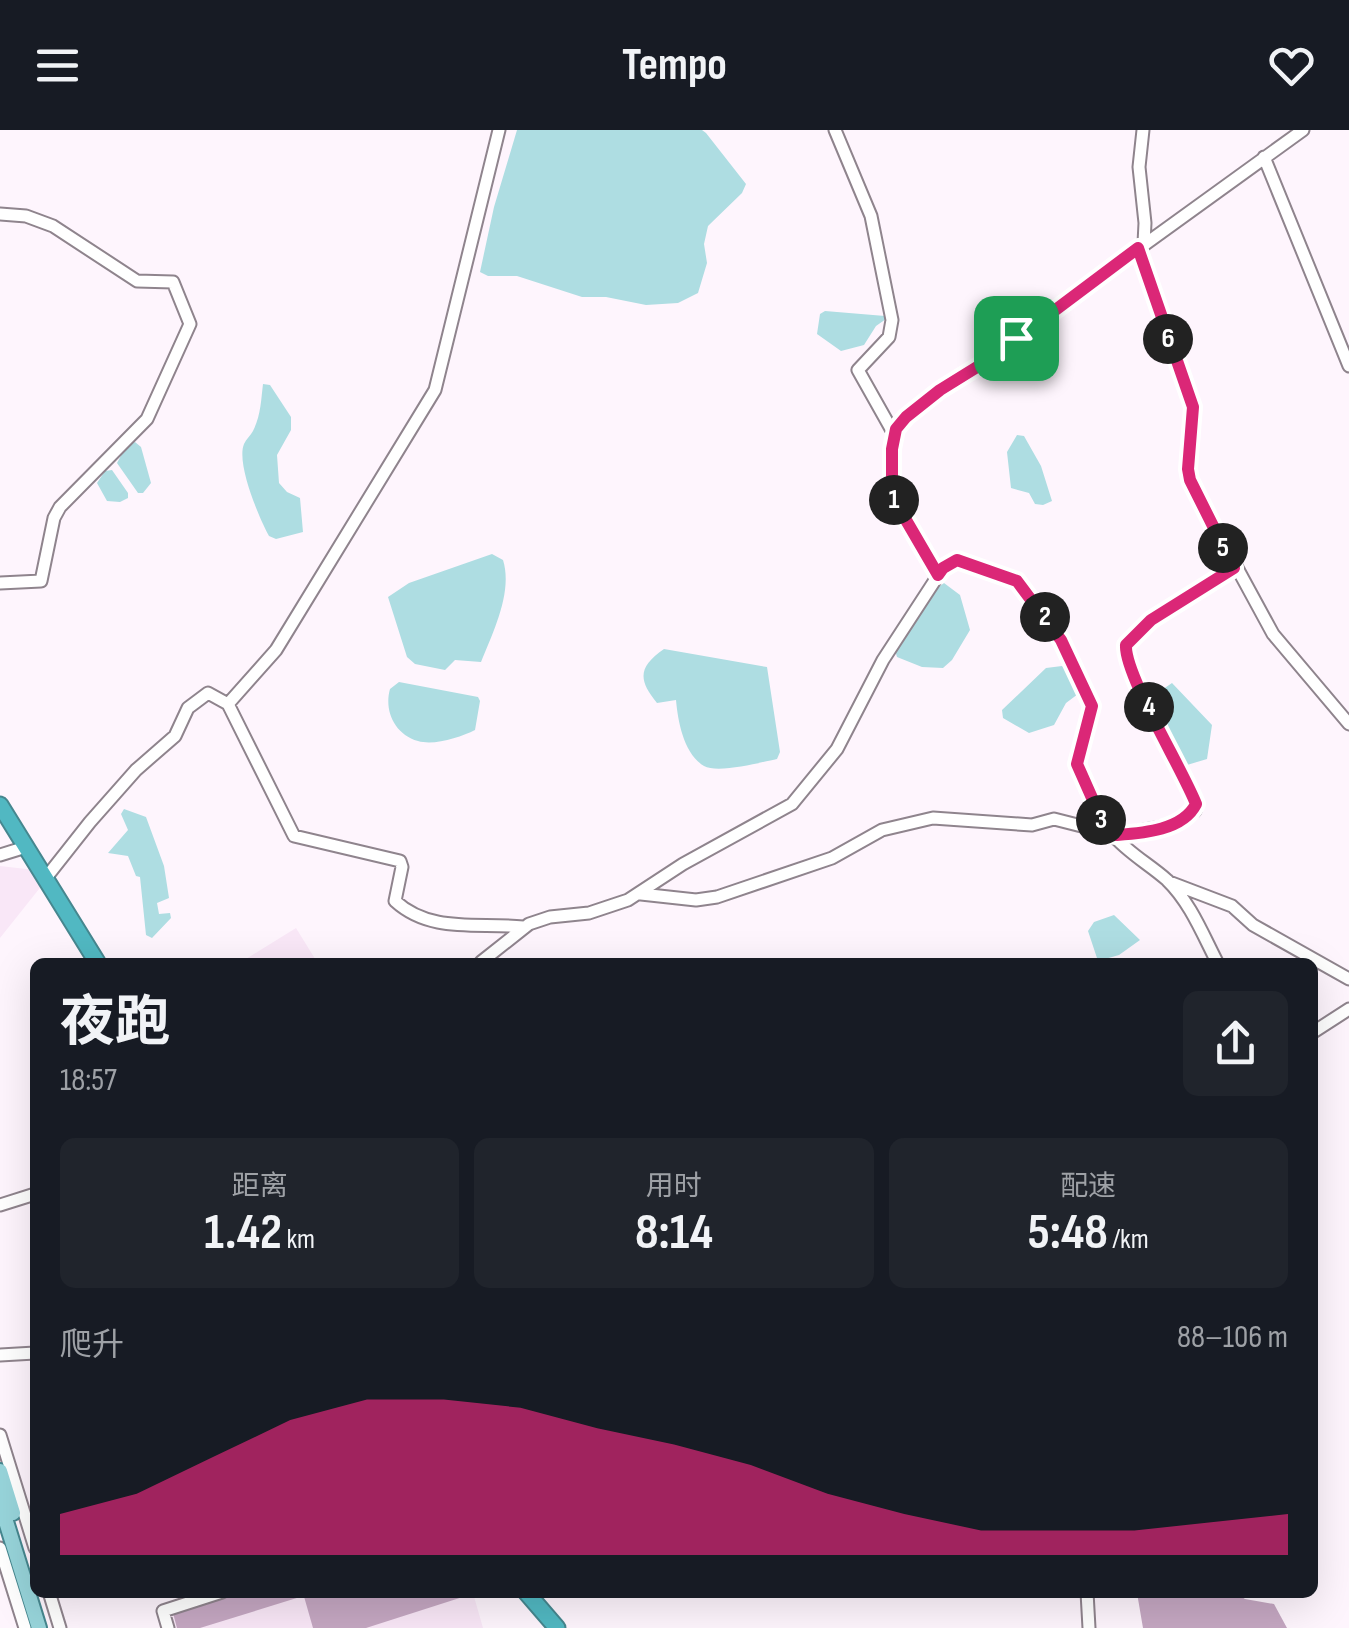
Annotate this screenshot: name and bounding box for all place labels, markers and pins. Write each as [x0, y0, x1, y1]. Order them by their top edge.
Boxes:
pin [974, 296, 1059, 381]
pin: 6 [1143, 314, 1193, 364]
pin: 1 [869, 475, 919, 525]
pin: 5 [1198, 523, 1248, 573]
pin: 2 [1020, 592, 1070, 642]
pin: 4 [1124, 682, 1174, 732]
pin: 3 [1076, 795, 1126, 845]

